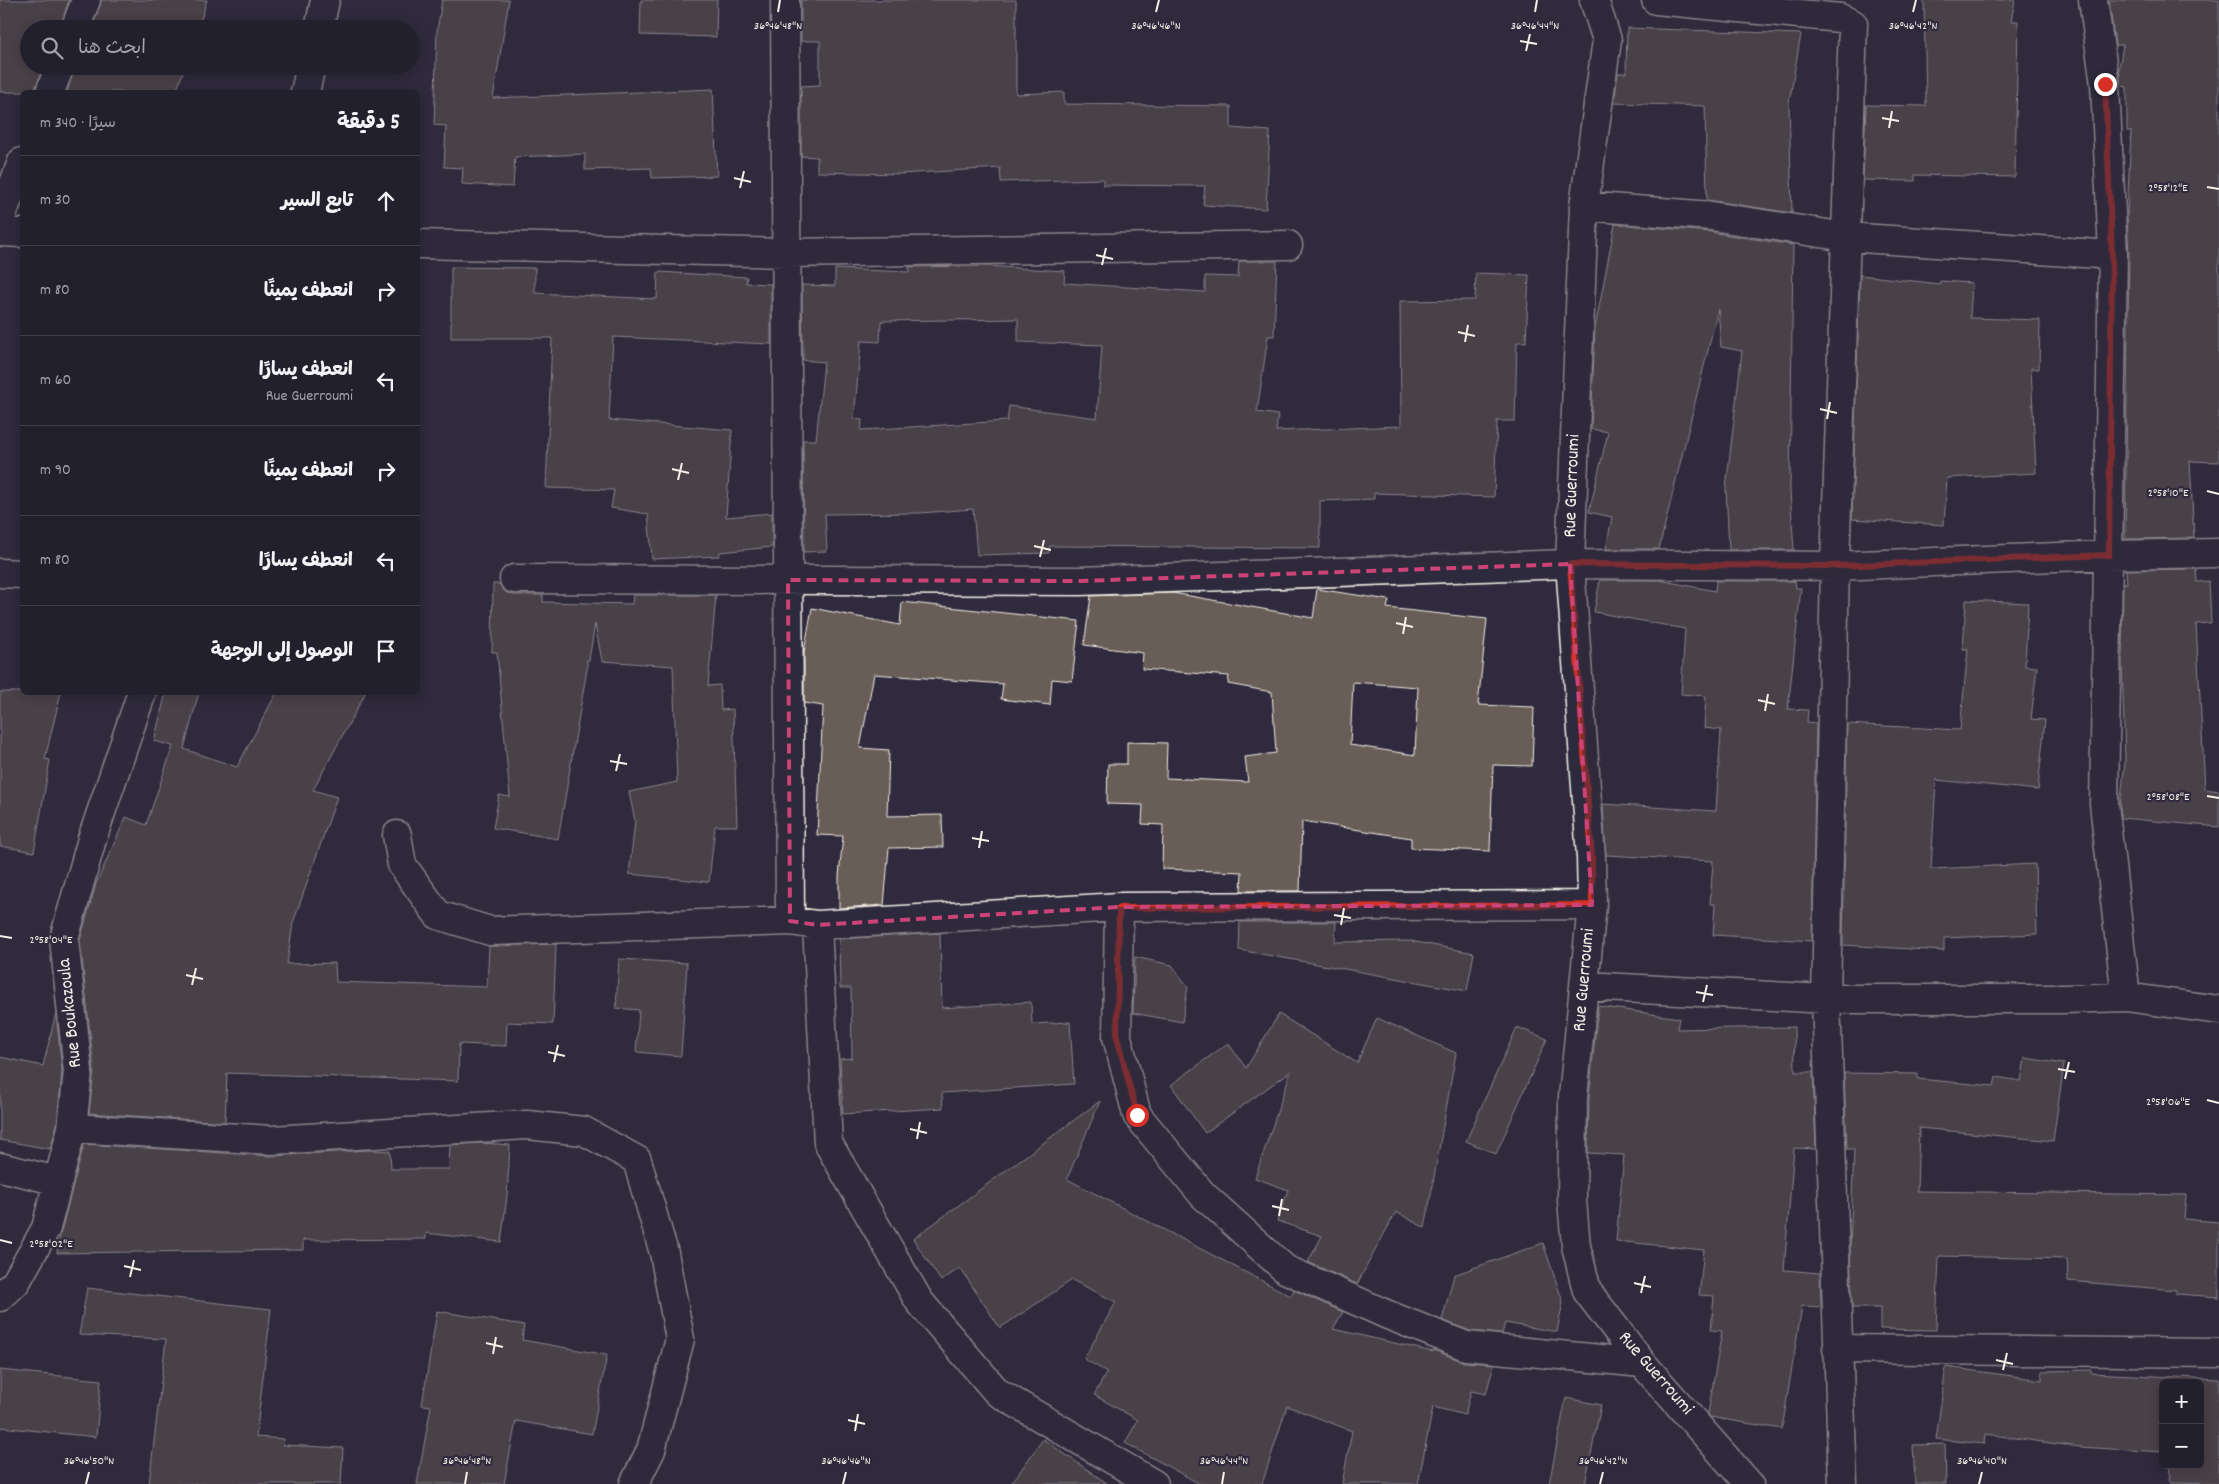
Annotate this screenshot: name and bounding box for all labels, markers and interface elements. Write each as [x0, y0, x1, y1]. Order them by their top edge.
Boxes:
text: 36°46'48"N [754, 18, 802, 35]
text: 36°46'46"N [1131, 18, 1181, 35]
text: 36°46'44"N [1511, 18, 1559, 35]
text: 36°46'42"N [1889, 18, 1937, 35]
search box [20, 20, 420, 75]
icon: search [38, 34, 66, 62]
text: ابحث هنا [78, 36, 146, 63]
route end [2094, 73, 2117, 96]
text: 5 دقيقة [337, 109, 400, 139]
text: سيرًا · 340 m [40, 112, 116, 135]
text: 2°58'12"E [2148, 180, 2188, 197]
icon: ahead [372, 187, 400, 215]
text: 30 m [40, 189, 71, 212]
text: تابع السير [281, 189, 353, 216]
icon: right [372, 277, 400, 305]
text: 80 m [40, 279, 70, 302]
text: انعطف يمينًا [264, 279, 353, 306]
text: انعطف يسارًا [259, 358, 353, 385]
icon: left [372, 367, 400, 395]
text: 60 m [40, 369, 71, 392]
text: Rue Guerroumi [266, 385, 353, 408]
street label: Rue Guerroumi [1558, 433, 1588, 538]
icon: right [372, 457, 400, 485]
text: 90 m [40, 459, 71, 482]
text: انعطف يمينًا [264, 459, 353, 486]
text: 2°58'10"E [2148, 485, 2189, 502]
icon: left [372, 547, 400, 575]
text: 80 m [40, 549, 70, 572]
text: انعطف يسارًا [259, 549, 353, 576]
icon: arrive [372, 637, 400, 665]
text: الوصول إلى الوجهة [211, 639, 353, 666]
text: 2°58'08"E [2147, 789, 2190, 806]
street label: Rue Guerroumi [1567, 927, 1603, 1033]
text: 2°58'04"E [29, 932, 73, 949]
street label: Rue Boukazoula [52, 956, 90, 1069]
text: 2°58'06"E [2146, 1094, 2191, 1111]
route start [1126, 1104, 1149, 1127]
text: 2°58'02"E [29, 1236, 73, 1253]
street label: Rue Guerroumi [1611, 1326, 1700, 1422]
map controls [2159, 1379, 2204, 1469]
button: + [2159, 1379, 2204, 1424]
button: − [2159, 1424, 2204, 1469]
text: 36°46'50"N [64, 1453, 114, 1470]
text: 36°46'48"N [443, 1453, 491, 1470]
text: 36°46'46"N [821, 1453, 871, 1470]
text: 36°46'44"N [1200, 1453, 1248, 1470]
text: 36°46'42"N [1579, 1453, 1627, 1470]
text: 36°46'40"N [1957, 1453, 2007, 1470]

